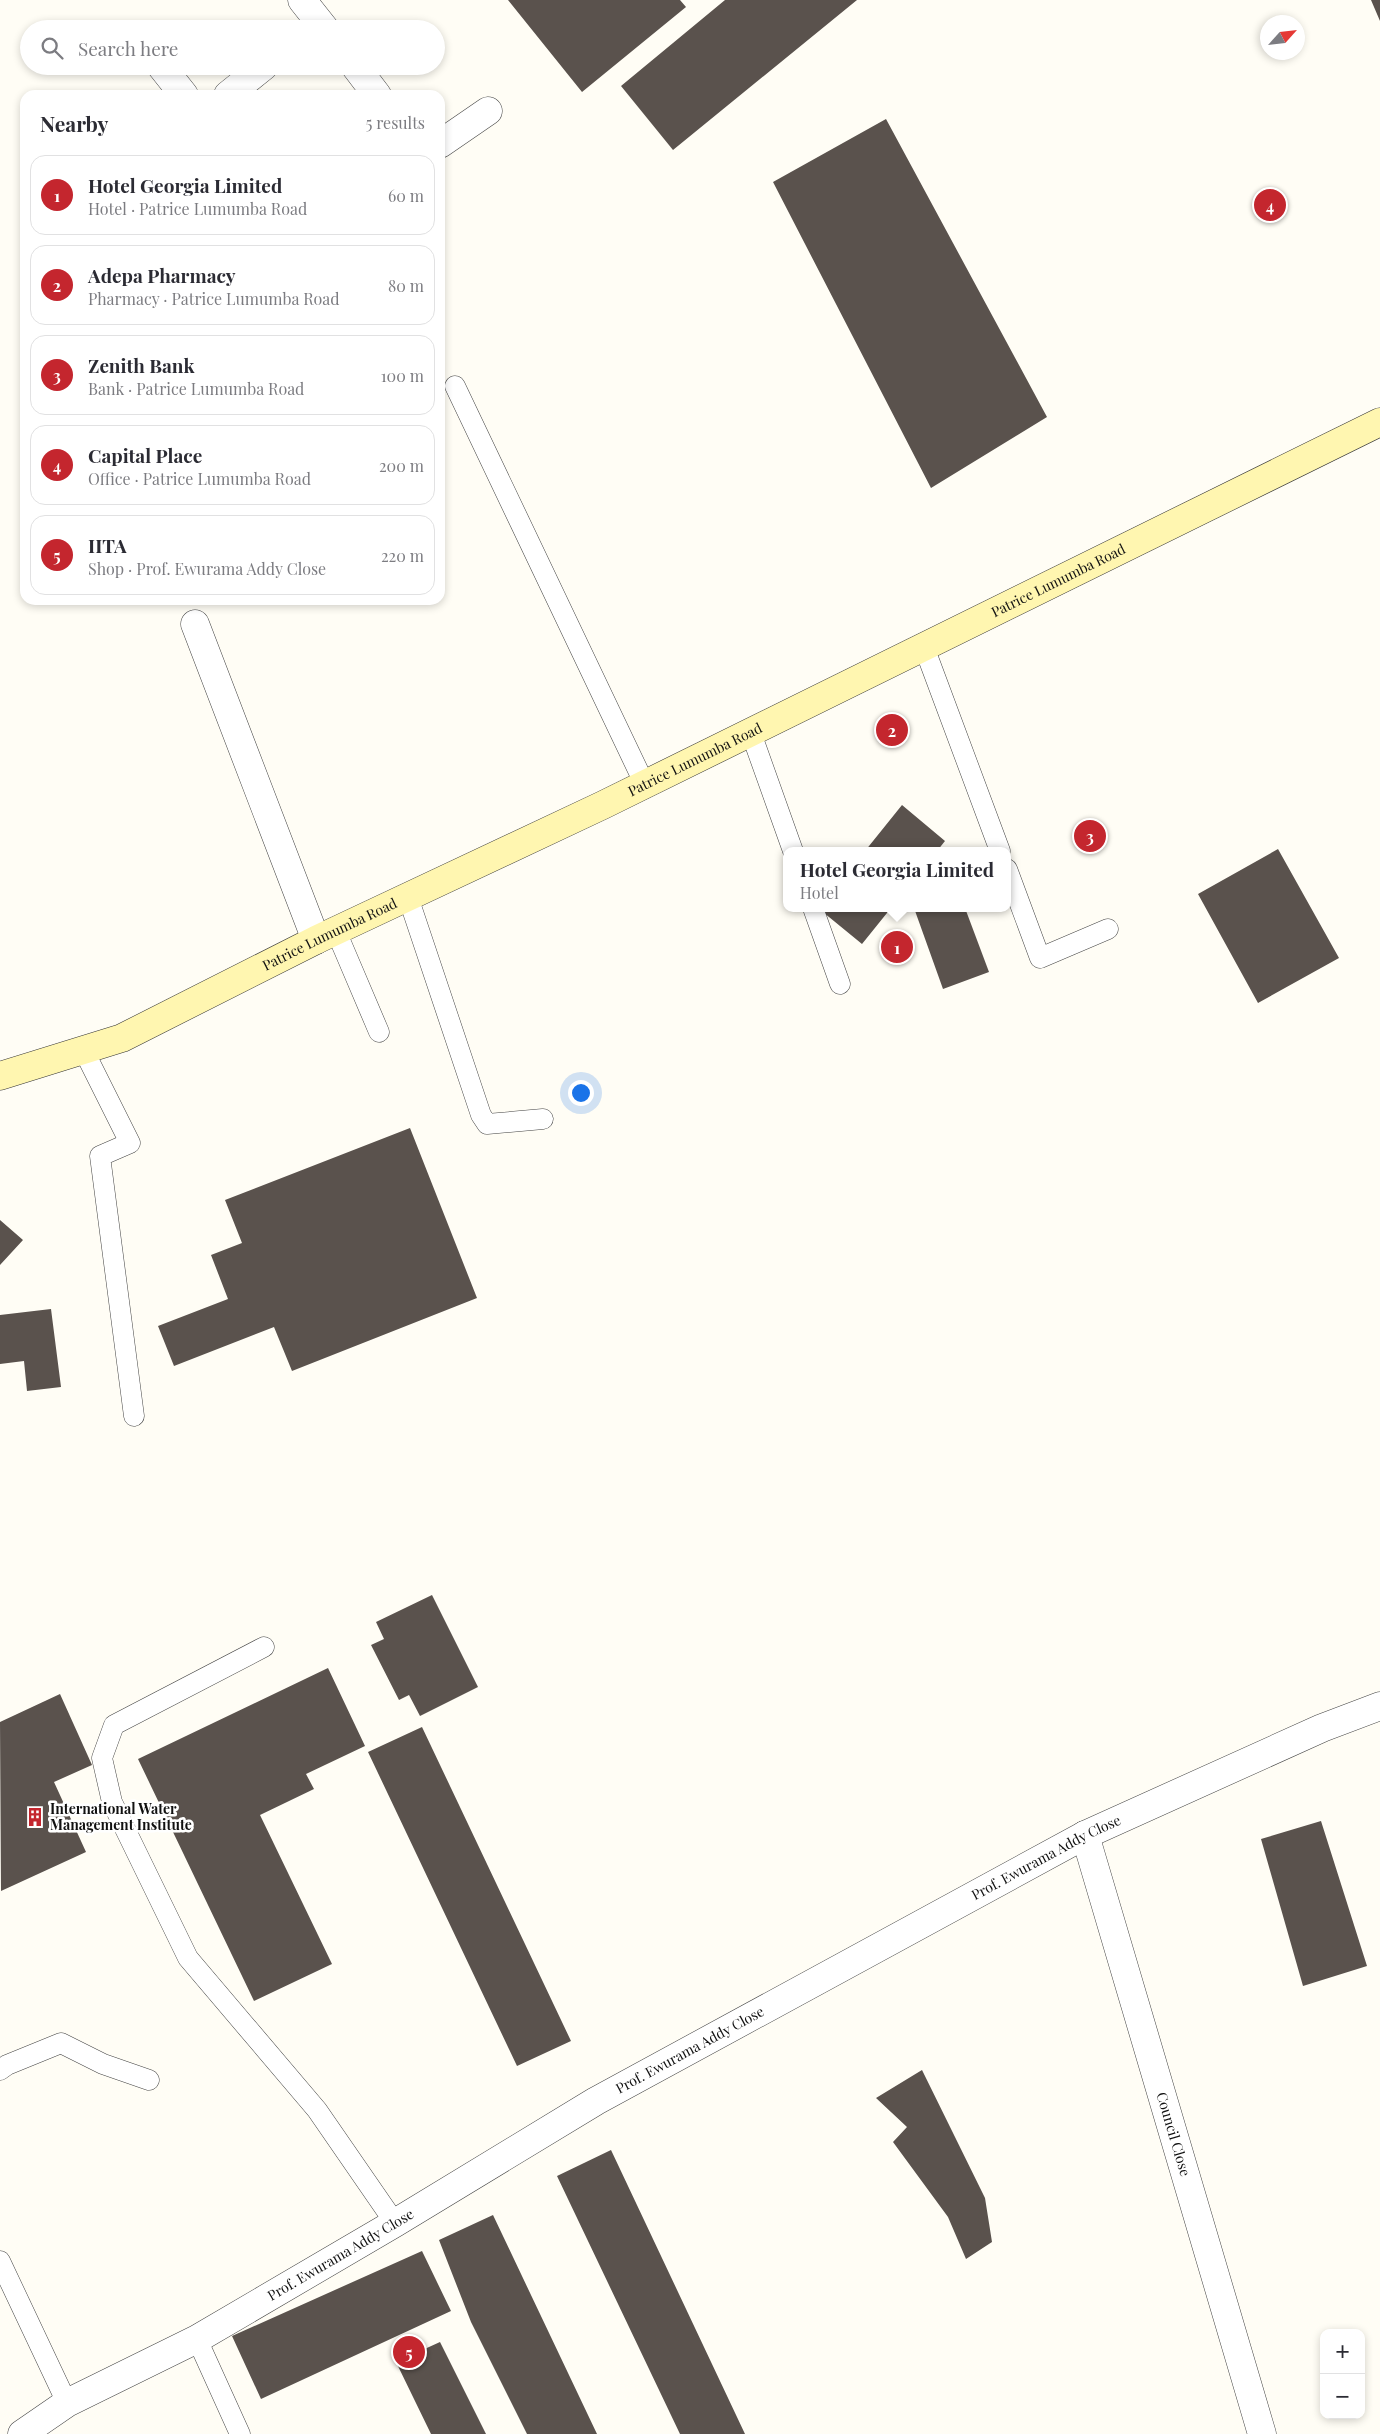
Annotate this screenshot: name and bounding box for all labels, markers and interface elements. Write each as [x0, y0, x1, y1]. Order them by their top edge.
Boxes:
north arrow [1260, 15, 1305, 60]
search box [20, 20, 445, 75]
icon: search [38, 34, 66, 62]
text: Search here [78, 35, 178, 61]
text: Nearby [40, 109, 109, 137]
text: 5 results [366, 112, 425, 133]
text: Hotel Georgia Limited [88, 172, 282, 198]
text: 1 [54, 185, 60, 206]
text: 60 m [388, 185, 424, 206]
pin: 4 [1254, 186, 1286, 224]
text: Hotel · Patrice Lumumba Road [88, 198, 307, 219]
text: Adepa Pharmacy [88, 262, 236, 288]
text: 2 [53, 275, 61, 296]
text: 80 m [388, 275, 424, 296]
text: Pharmacy · Patrice Lumumba Road [88, 288, 340, 309]
text: Zenith Bank [88, 352, 195, 378]
text: 3 [53, 365, 61, 386]
text: 100 m [381, 365, 424, 386]
text: Bank · Patrice Lumumba Road [88, 378, 304, 399]
text: Capital Place [88, 442, 202, 468]
text: 4 [53, 455, 61, 476]
text: 200 m [379, 455, 424, 476]
text: Office · Patrice Lumumba Road [88, 468, 311, 489]
text: IITA [88, 532, 127, 558]
street label: Patrice Lumumba Road [988, 539, 1128, 621]
text: 5 [53, 545, 61, 566]
text: 220 m [381, 545, 424, 566]
text: Shop · Prof. Ewurama Addy Close [88, 558, 326, 579]
pin: 2 [876, 711, 908, 749]
street label: Patrice Lumumba Road [625, 718, 765, 800]
pin: 3 [1074, 817, 1106, 855]
popup [783, 847, 1011, 912]
text: Hotel Georgia Limited [800, 856, 994, 882]
text: Hotel [800, 882, 839, 903]
street label: Patrice Lumumba Road [259, 893, 400, 975]
pin: 1 [881, 928, 913, 966]
your location [568, 1080, 594, 1106]
place label: International Water Management Institute [50, 1799, 192, 1834]
building icon: International Water Management Institute [24, 1806, 46, 1828]
street label: Prof. Ewurama Addy Close [968, 1810, 1124, 1904]
street label: Prof. Ewurama Addy Close [612, 2001, 767, 2098]
street label: Council Close [1152, 2090, 1195, 2178]
street label: Prof. Ewurama Addy Close [264, 2204, 417, 2305]
map controls [1320, 2329, 1365, 2419]
button: + [1320, 2329, 1365, 2374]
pin: 5 [393, 2333, 425, 2371]
button: − [1320, 2374, 1365, 2419]

